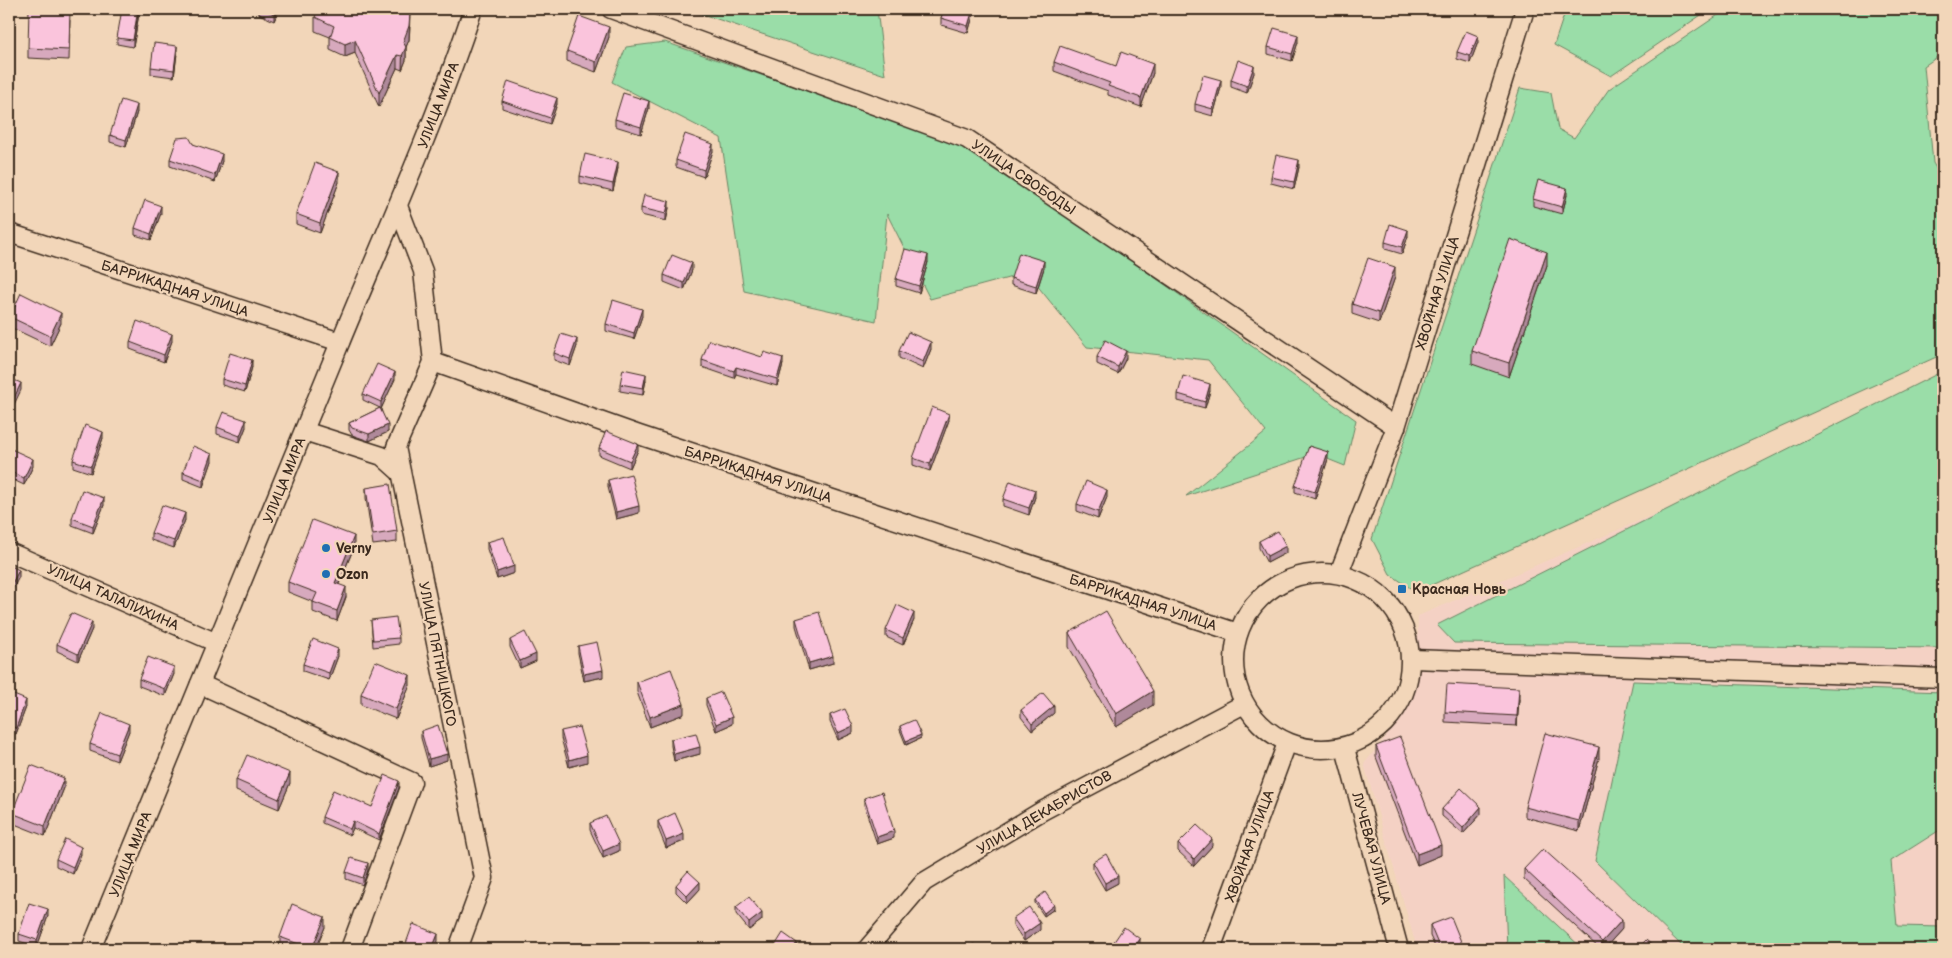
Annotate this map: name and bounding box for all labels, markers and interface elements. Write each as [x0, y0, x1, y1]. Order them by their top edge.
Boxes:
street label: УЛИЦА МИРА [414, 59, 463, 151]
street label: УЛИЦА СВОБОДЫ [969, 136, 1079, 218]
street label: ХВОЙНАЯ УЛИЦА [1412, 234, 1463, 352]
street label: БАРРИКАДНАЯ УЛИЦА [99, 257, 251, 320]
street label: УЛИЦА МИРА [260, 434, 310, 525]
street label: БАРРИКАДНАЯ УЛИЦА [682, 443, 834, 506]
place label: Verny [336, 540, 372, 557]
marker: Verny [320, 542, 332, 554]
street label: УЛИЦА ТАЛАЛИХИНА [44, 561, 182, 634]
place label: Ozon [336, 566, 369, 583]
marker: Ozon [320, 568, 332, 580]
street label: БАРРИКАДНАЯ УЛИЦА [1067, 571, 1219, 634]
street label: УЛИЦА ПЯТНИЦКОГО [415, 580, 460, 728]
place label: Красная Новь [1412, 581, 1507, 598]
marker: Красная Новь [1396, 583, 1408, 595]
street label: УЛИЦА ДЕКАБРИСТОВ [974, 767, 1115, 858]
street label: ХВОЙНАЯ УЛИЦА [1221, 787, 1278, 904]
street label: ЛУЧЕВАЯ УЛИЦА [1348, 789, 1395, 906]
street label: УЛИЦА МИРА [106, 808, 156, 899]

